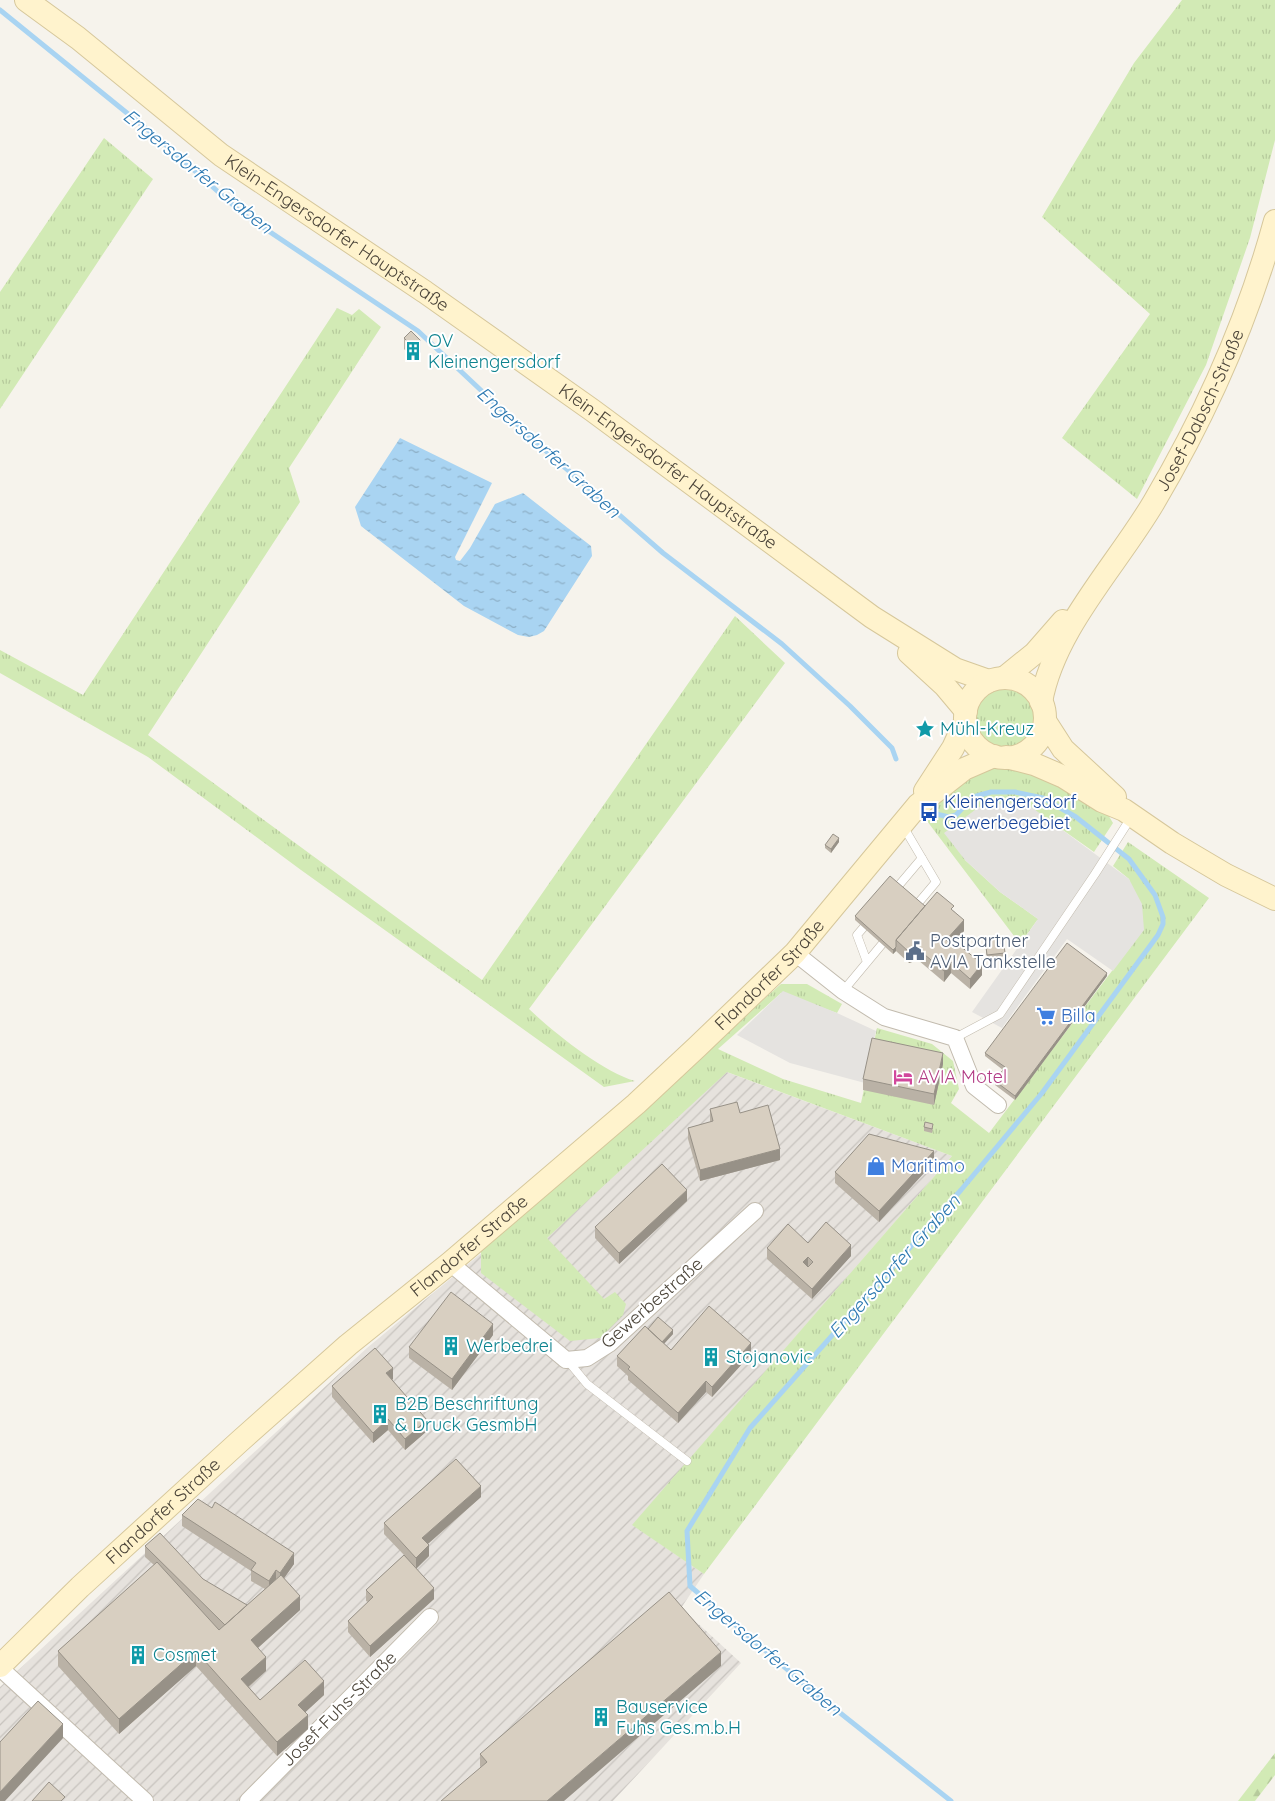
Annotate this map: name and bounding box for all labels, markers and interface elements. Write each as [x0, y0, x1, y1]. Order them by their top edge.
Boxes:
water label: Engersdorfer Graben [119, 103, 278, 239]
street label: Klein-Engersdorfer Hauptstraße [221, 149, 454, 317]
street label: Josef-Dabsch-Straße [1150, 326, 1249, 496]
place label: OV Kleinengersdorf [428, 329, 561, 373]
building icon: OV Kleinengersdorf [402, 340, 424, 362]
street label: Klein-Engersdorfer Hauptstraße [554, 378, 782, 554]
water label: Engersdorfer Graben [472, 381, 626, 523]
place label: Mühl-Kreuz [940, 717, 1034, 740]
place icon: Mühl-Kreuz [914, 718, 936, 740]
place label: Kleinengersdorf Gewerbegebiet [944, 790, 1077, 834]
bus stop icon: Kleinengersdorf Gewerbegebiet [918, 801, 940, 823]
street label: Flandorfer Straße [709, 914, 829, 1035]
place label: Postpartner AVIA Tankstelle [930, 929, 1056, 973]
public building icon: Postpartner AVIA Tankstelle [904, 940, 926, 962]
place label: Billa [1061, 1004, 1096, 1027]
supermarket icon: Billa [1035, 1005, 1057, 1027]
place label: AVIA Motel [918, 1065, 1007, 1088]
hotel icon: AVIA Motel [892, 1066, 914, 1088]
place label: Maritimo [891, 1154, 965, 1177]
shop icon: Maritimo [865, 1155, 887, 1177]
street label: Flandorfer Straße [405, 1189, 533, 1302]
water label: Engersdorfer Graben [823, 1189, 965, 1343]
street label: Gewerbestraße [596, 1252, 707, 1353]
place label: Werbedrei [466, 1334, 553, 1357]
building icon: Werbedrei [440, 1335, 462, 1357]
place label: Stojanovic [726, 1345, 813, 1368]
building icon: Stojanovic [700, 1346, 722, 1368]
place label: B2B Beschriftung & Druck GesmbH [395, 1392, 538, 1436]
building icon: B2B Beschriftung & Druck GesmbH [369, 1403, 391, 1425]
street label: Flandorfer Straße [101, 1453, 225, 1569]
water label: Engersdorfer Graben [689, 1583, 847, 1721]
place label: Cosmet [153, 1643, 217, 1666]
building icon: Cosmet [127, 1644, 149, 1666]
street label: Josef-Fuhs-Straße [276, 1646, 401, 1771]
place label: Bauservice Fuhs Ges.m.b.H [616, 1695, 741, 1739]
building icon: Bauservice Fuhs Ges.m.b.H [590, 1706, 612, 1728]

